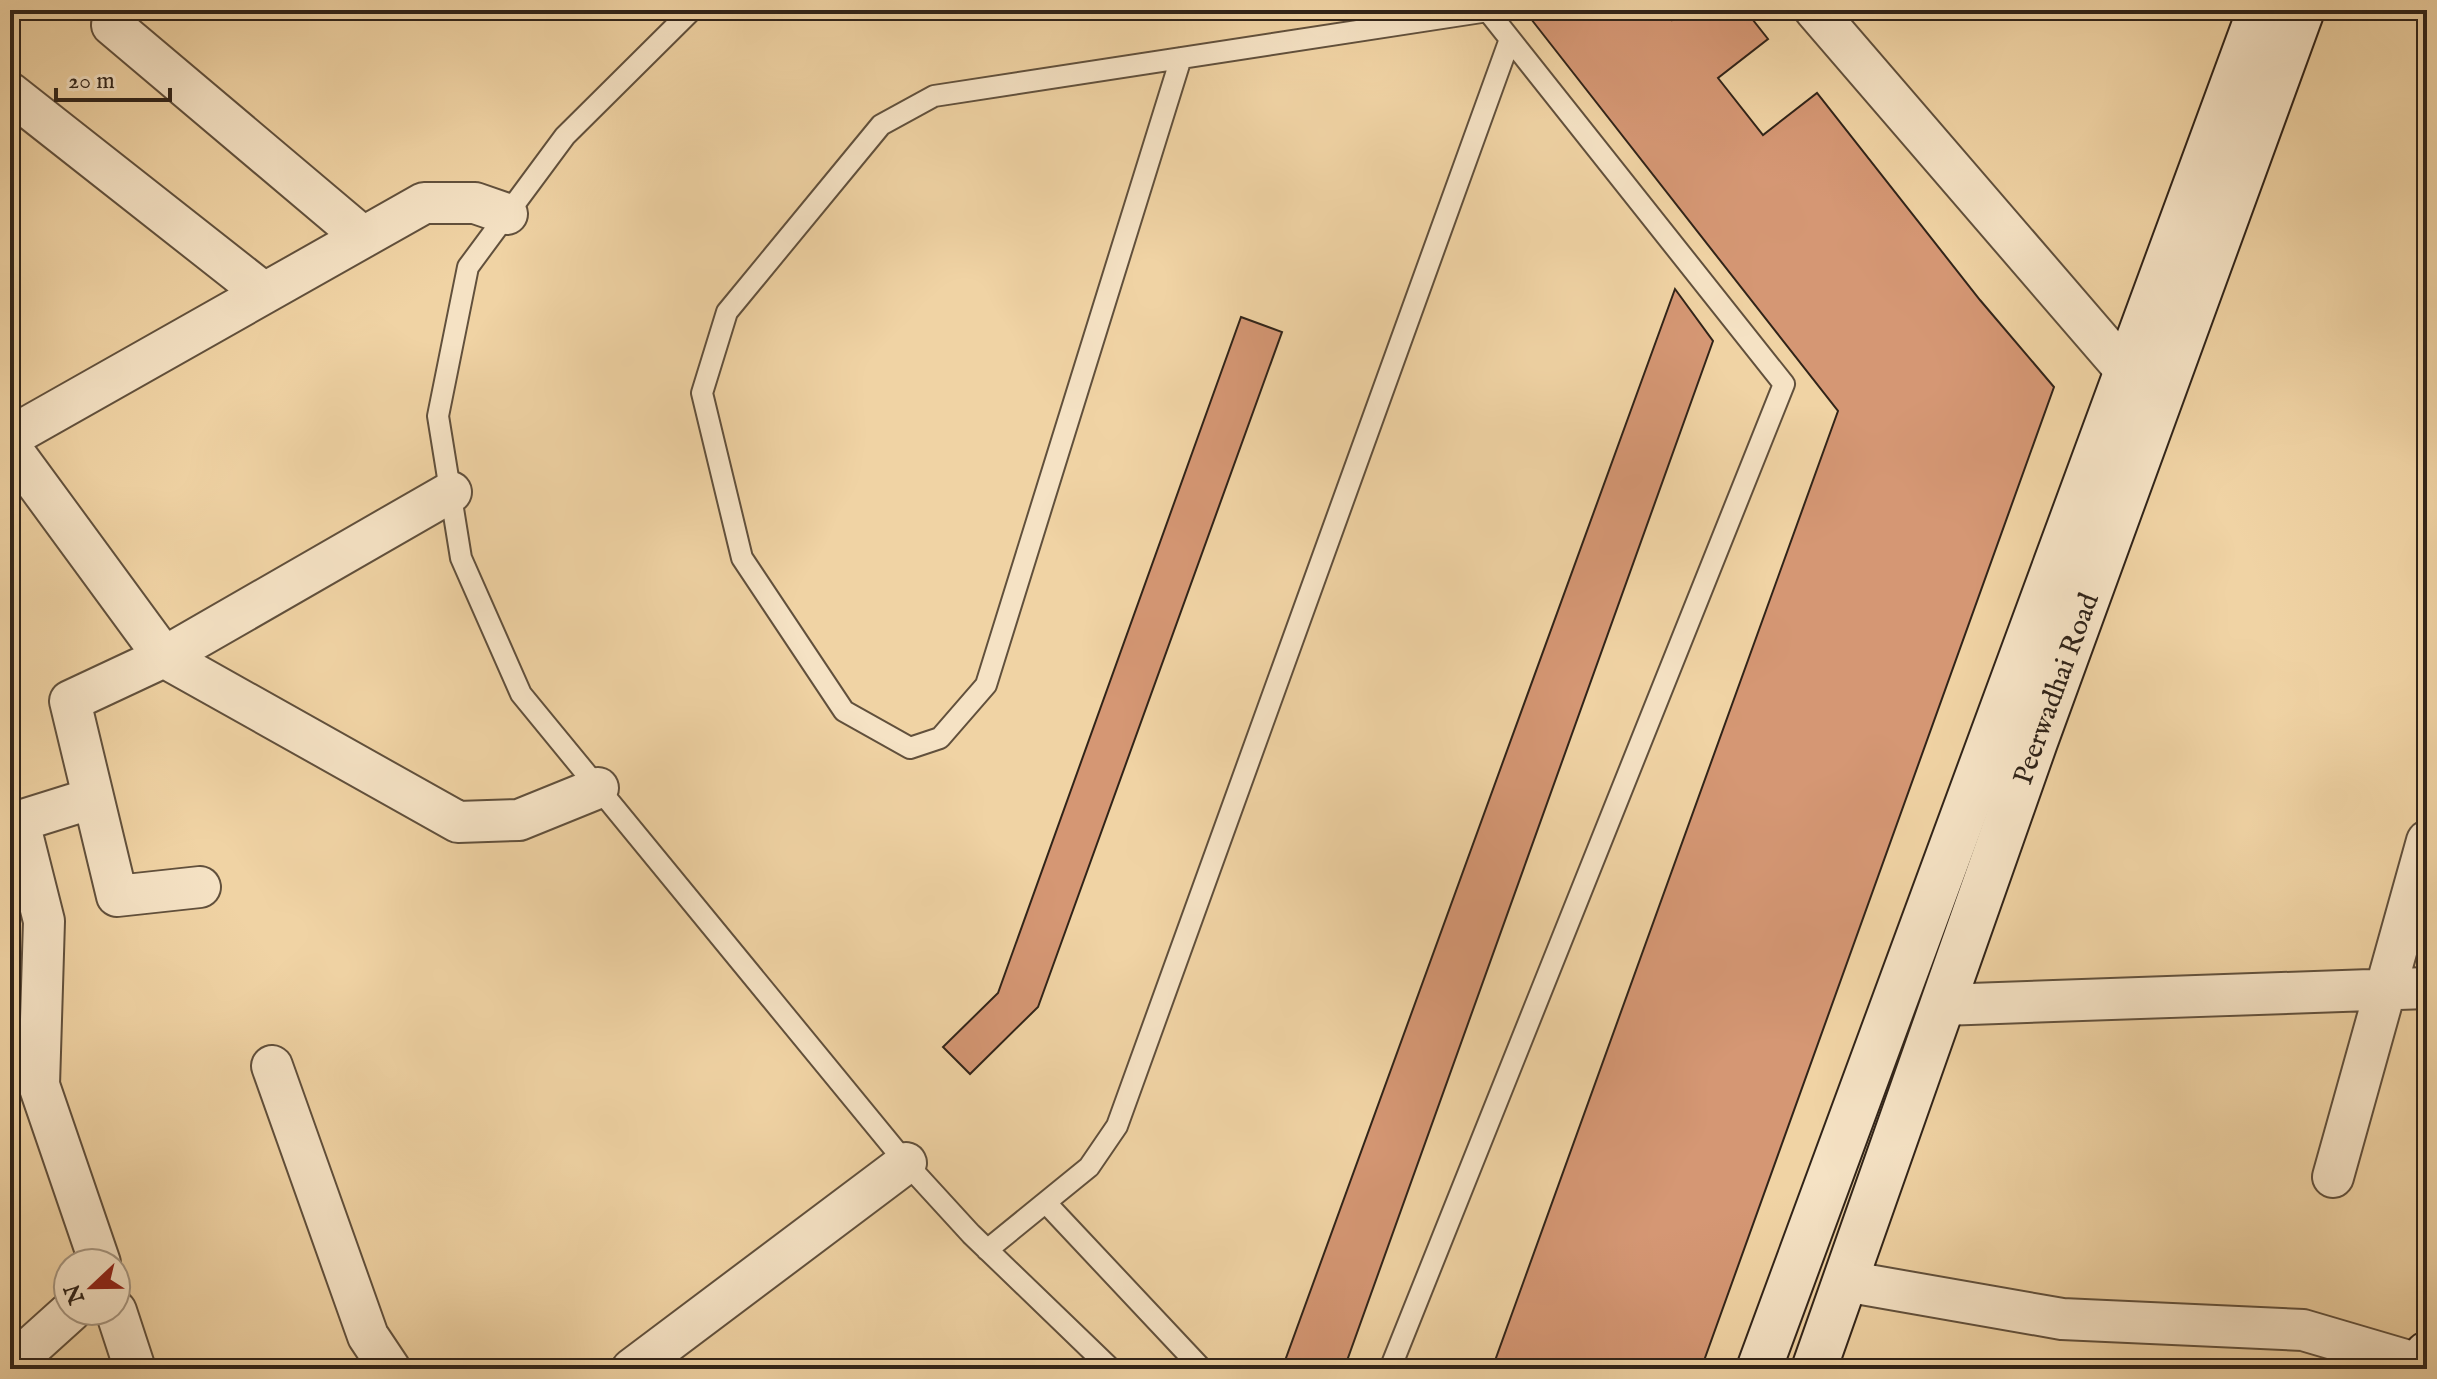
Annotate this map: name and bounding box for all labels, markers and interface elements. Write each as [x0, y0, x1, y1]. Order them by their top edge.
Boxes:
scale bar [56, 52, 170, 102]
text: 20 m [68, 66, 115, 97]
street label: Peerwadhai Road [2006, 589, 2108, 790]
north arrow [52, 1247, 132, 1327]
text: N [59, 1280, 92, 1309]

